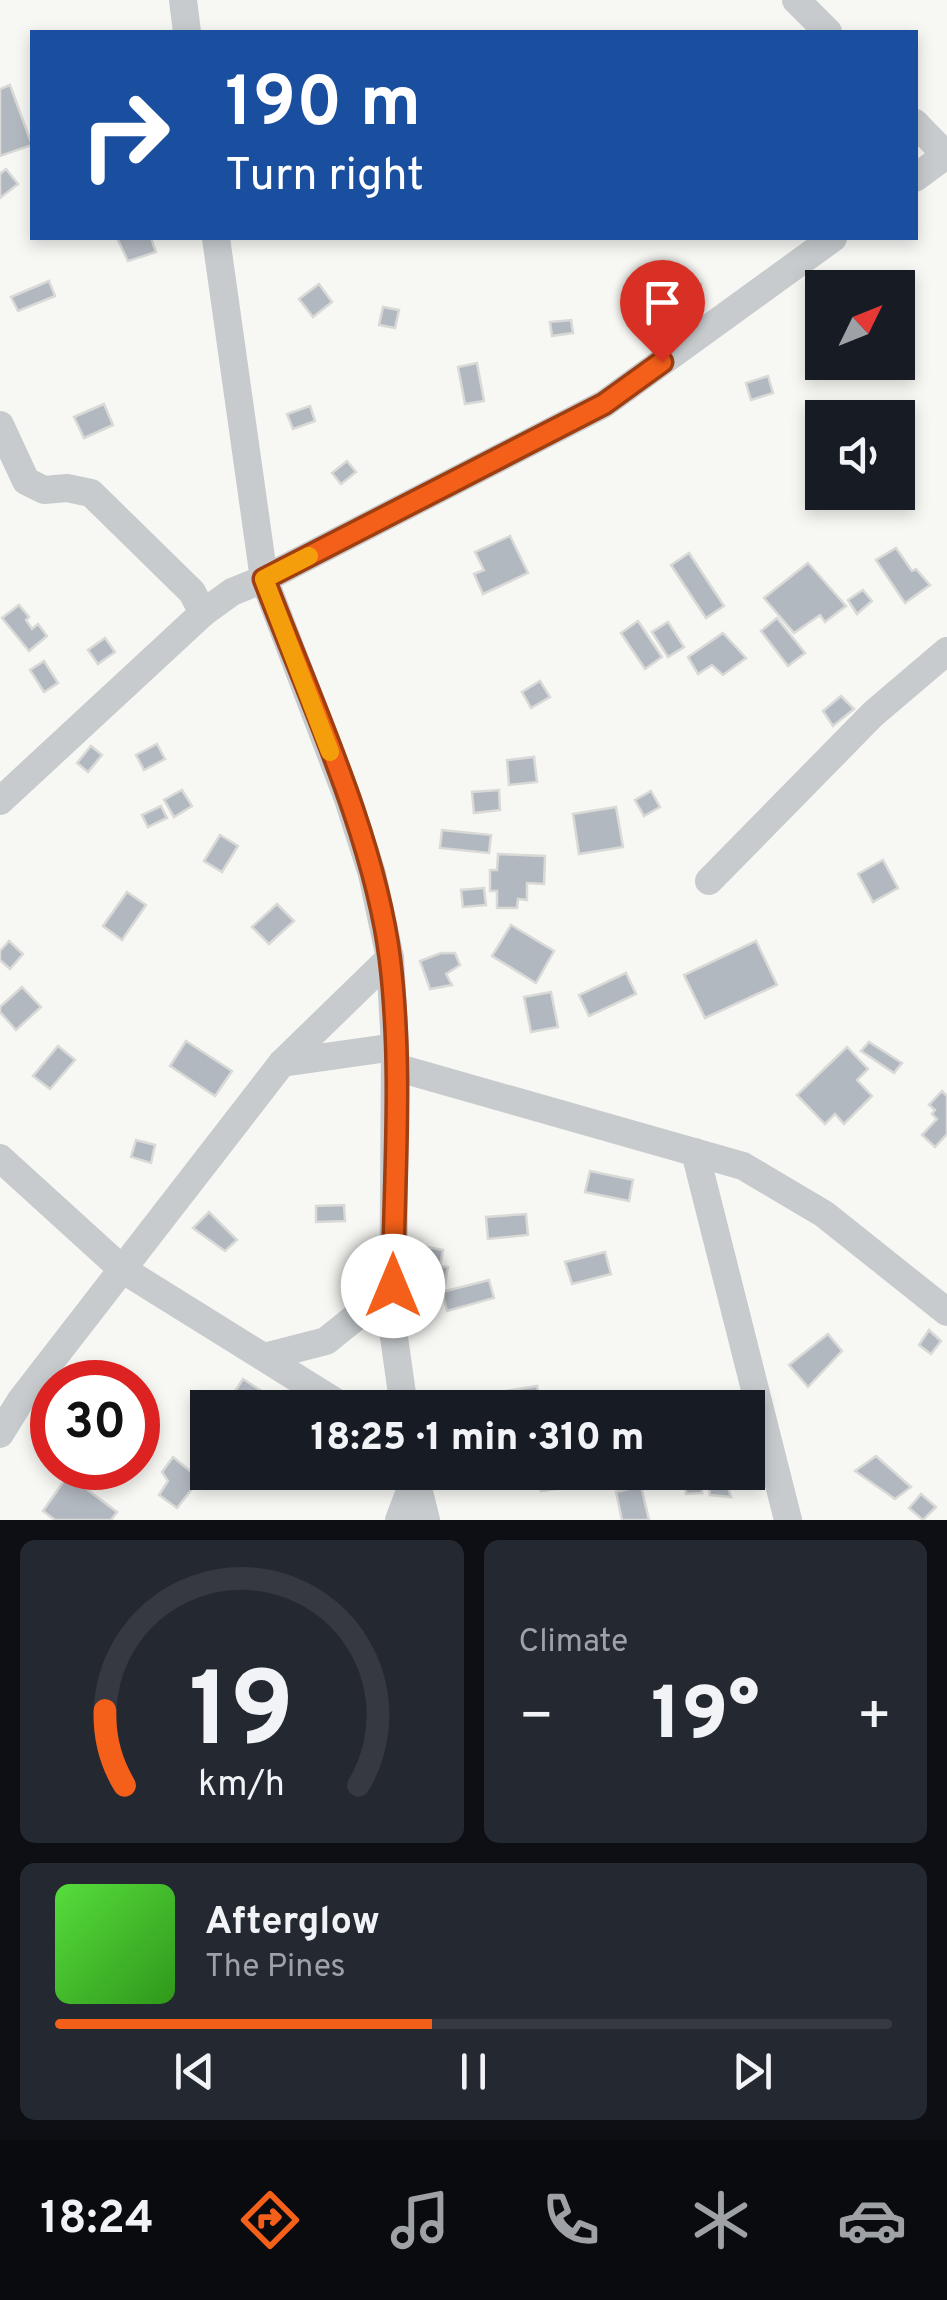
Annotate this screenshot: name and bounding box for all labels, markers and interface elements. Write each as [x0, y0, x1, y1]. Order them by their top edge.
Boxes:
text: 190 m [225, 62, 421, 151]
icon: right [60, 70, 190, 200]
text: Turn right [225, 149, 424, 206]
pin [620, 260, 705, 363]
north arrow [805, 270, 915, 380]
map controls [805, 270, 915, 510]
icon: arrive [635, 275, 690, 330]
button: sound [805, 400, 915, 510]
position arrow [341, 1234, 445, 1338]
speed limit sign: 30 [30, 1360, 160, 1490]
text: 18:25 · 1 min · 310 m [311, 1415, 644, 1464]
text: Climate [519, 1623, 628, 1663]
text: 19 [189, 1651, 295, 1783]
text: 19° [651, 1671, 760, 1766]
text: − [519, 1684, 554, 1754]
text: + [857, 1684, 892, 1754]
text: km/h [198, 1763, 285, 1809]
text: Afterglow [205, 1899, 380, 1948]
text: The Pines [205, 1948, 346, 1988]
icon: previous [167, 2044, 222, 2099]
icon: pause [446, 2044, 501, 2099]
icon: next [725, 2044, 780, 2099]
icon: directions [235, 2185, 305, 2255]
icon: music [385, 2185, 455, 2255]
icon: phone [536, 2185, 606, 2255]
icon: climate [686, 2185, 756, 2255]
icon: car [837, 2185, 907, 2255]
text: 18:24 [40, 2192, 154, 2249]

